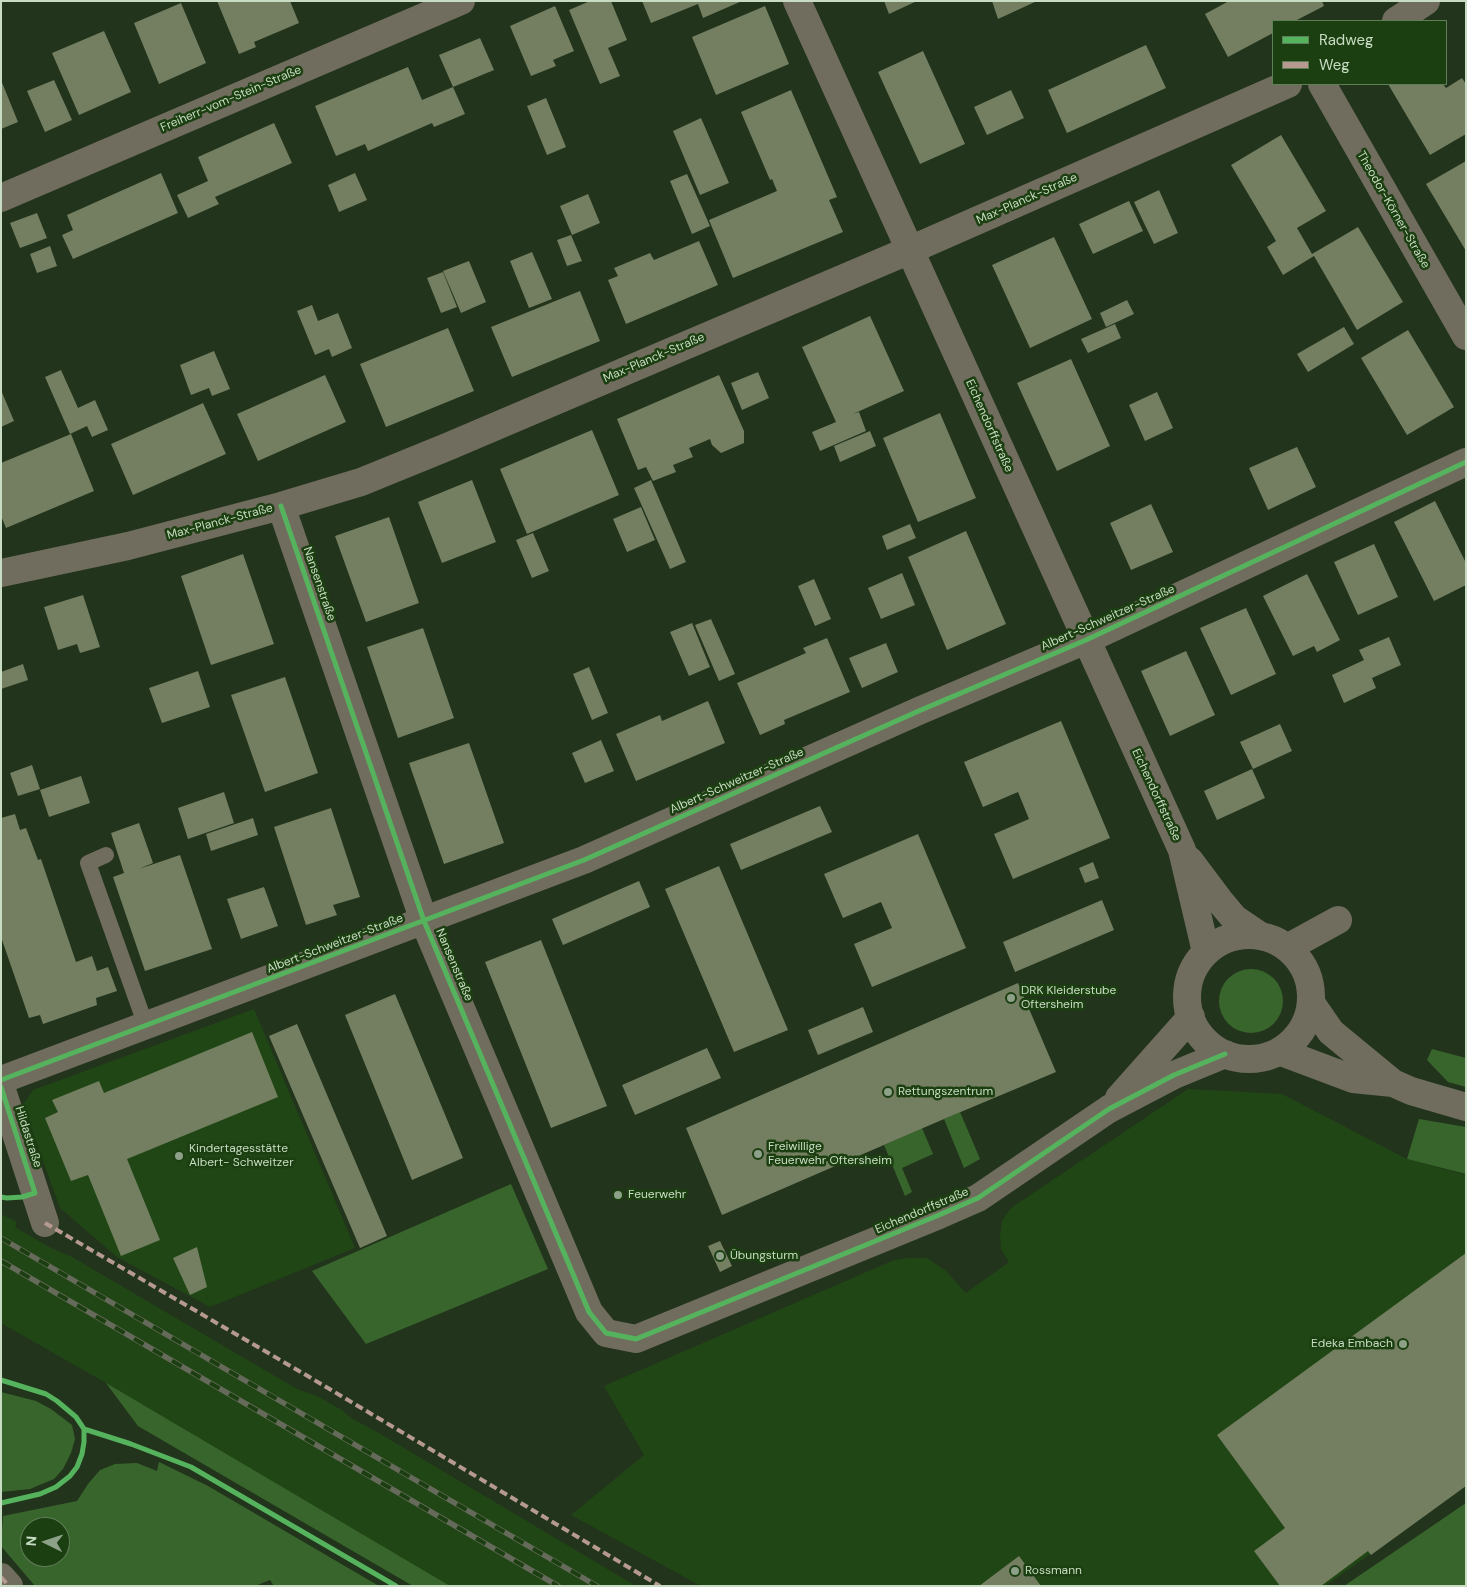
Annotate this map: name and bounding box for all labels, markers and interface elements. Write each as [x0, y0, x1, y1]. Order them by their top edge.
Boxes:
legend [1272, 20, 1447, 85]
text: Radweg [1319, 30, 1373, 50]
text: Weg [1319, 55, 1350, 75]
street label: Freiherr-vom-Stein-Straße [158, 63, 304, 135]
street label: Theodor-Körner-Straße [1353, 149, 1433, 271]
street label: Max-Planck-Straße [974, 170, 1080, 228]
street label: Max-Planck-Straße [601, 330, 707, 386]
street label: Eichendorffstraße [962, 377, 1016, 475]
street label: Max-Planck-Straße [166, 501, 274, 543]
street label: Nansenstraße [300, 545, 338, 623]
street label: Albert-Schweitzer-Straße [1039, 582, 1177, 654]
street label: Albert-Schweitzer-Straße [668, 745, 806, 817]
street label: Eichendorffstraße [1128, 747, 1184, 843]
street label: Albert-Schweitzer-Straße [265, 911, 405, 977]
street label: Nansenstraße [432, 927, 476, 1003]
place label: DRK Kleiderstube Oftersheim [1021, 984, 1116, 1012]
marker: DRK Kleiderstube Oftersheim [1005, 992, 1017, 1004]
place label: Rettungszentrum [898, 1085, 993, 1099]
marker: Rettungszentrum [882, 1086, 894, 1098]
street label: Hildastraße [11, 1104, 45, 1170]
place label: Freiwillige Feuerwehr Oftersheim [768, 1140, 892, 1168]
place label: Kindertagesstätte Albert- Schweitzer [189, 1142, 294, 1170]
marker: Freiwillige Feuerwehr Oftersheim [752, 1148, 764, 1160]
marker: Kindertagesstätte Albert- Schweitzer [173, 1150, 185, 1162]
street label: Eichendorffstraße [873, 1185, 971, 1237]
place label: Feuerwehr [628, 1188, 686, 1202]
marker: Feuerwehr [612, 1189, 624, 1201]
place label: Übungsturm [730, 1249, 798, 1263]
marker: Übungsturm [714, 1250, 726, 1262]
place label: Edeka Embach [1311, 1337, 1393, 1351]
marker: Edeka Embach [1397, 1338, 1409, 1350]
north arrow [20, 1517, 70, 1567]
text: N [22, 1535, 40, 1547]
place label: Rossmann [1025, 1564, 1082, 1578]
marker: Rossmann [1009, 1565, 1021, 1577]

